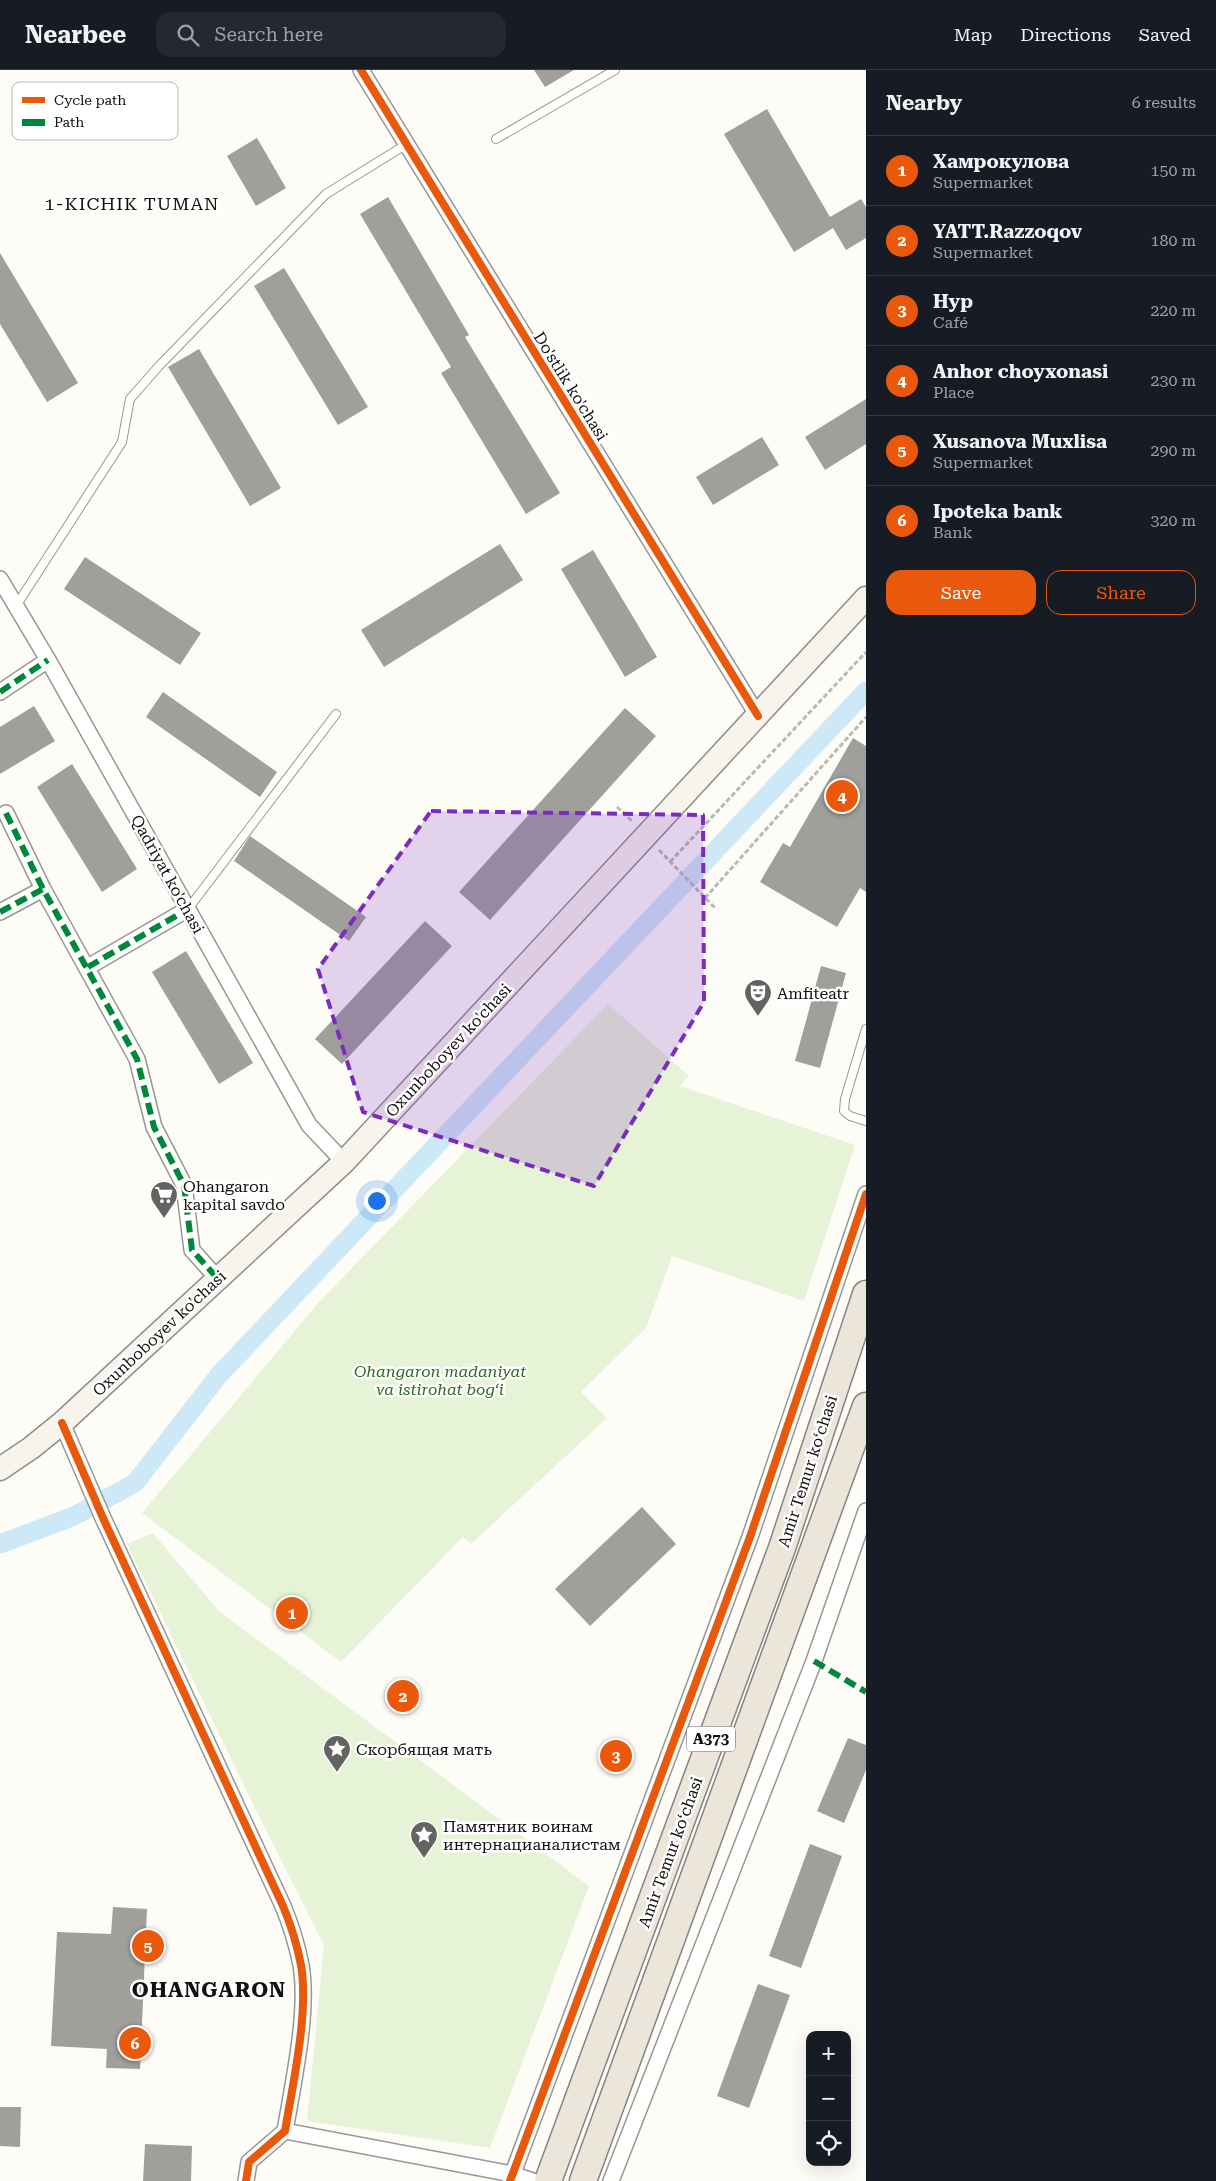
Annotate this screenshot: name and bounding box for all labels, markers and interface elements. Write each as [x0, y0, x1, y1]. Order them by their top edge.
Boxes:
search box [156, 12, 506, 57]
text: Nearbee [25, 21, 126, 49]
icon: search [174, 21, 202, 49]
text: Search here [214, 23, 323, 46]
text: Map [954, 24, 992, 45]
text: Directions [1020, 24, 1111, 45]
text: Saved [1139, 24, 1191, 45]
legend [12, 82, 178, 140]
text: Nearby [886, 91, 962, 115]
text: Cycle path [54, 92, 126, 108]
text: 6 results [1132, 93, 1196, 112]
text: Path [54, 114, 84, 130]
text: Хамрокулова [933, 150, 1069, 173]
text: 1 [898, 161, 906, 180]
text: 150 m [1150, 161, 1196, 180]
text: Supermarket [933, 173, 1033, 192]
district label: 1-KICHIK TUMAN [45, 193, 219, 214]
text: YATT.Razzoqov [933, 220, 1082, 243]
text: 2 [898, 231, 906, 250]
text: 180 m [1150, 231, 1196, 250]
text: Supermarket [933, 243, 1033, 262]
text: Нур [933, 290, 973, 313]
text: 3 [898, 301, 906, 320]
text: 220 m [1150, 301, 1196, 320]
text: Café [933, 313, 968, 332]
street label: Do'stlik ko'chasi [529, 328, 612, 444]
text: Anhor choyxonasi [933, 360, 1108, 383]
text: 4 [898, 371, 906, 390]
text: 230 m [1150, 371, 1196, 390]
text: Place [933, 383, 974, 402]
text: Xusanova Muxlisa [933, 430, 1107, 453]
text: 5 [898, 441, 906, 460]
text: 290 m [1150, 441, 1196, 460]
text: Supermarket [933, 453, 1033, 472]
text: Ipoteka bank [933, 500, 1062, 523]
text: 6 [898, 511, 906, 530]
text: 320 m [1150, 511, 1196, 530]
text: Bank [933, 523, 973, 542]
button: Save [886, 570, 1036, 615]
button: Share [1046, 570, 1196, 615]
pin: 4 [826, 777, 858, 815]
street label: Qadriyat ko'chasi [127, 812, 208, 937]
theatre icon: Amfiteatr [743, 978, 773, 1017]
street label: Oxunboboyev ko'chasi [382, 980, 515, 1121]
place label: Amfiteatr [777, 984, 850, 1003]
place label: Ohangaron kapital savdo [183, 1177, 285, 1214]
supermarket icon: Ohangaron kapital savdo [149, 1180, 179, 1219]
your location [364, 1188, 390, 1214]
street label: Oxunboboyev ko'chasi [89, 1267, 230, 1400]
park label: Ohangaron madaniyat va istirohat bogʻi [354, 1362, 526, 1399]
street label: Amir Temur koʻchasi [774, 1393, 841, 1550]
pin: 1 [276, 1594, 308, 1632]
pin: 2 [387, 1677, 419, 1715]
road number: A373 [687, 1726, 735, 1752]
place icon: Скорбящая мать [322, 1734, 352, 1773]
pin: 3 [600, 1737, 632, 1775]
place label: Скорбящая мать [356, 1740, 492, 1759]
street label: Amir Temur koʻchasi [634, 1774, 707, 1930]
place label: Памятник воинам интернацианалистам [443, 1817, 621, 1854]
place icon: Памятник воинам интернацианалистам [409, 1820, 439, 1859]
pin: 5 [132, 1927, 164, 1965]
district label: OHANGARON [132, 1978, 286, 2002]
pin: 6 [119, 2024, 151, 2062]
map controls [806, 2031, 851, 2166]
button: + [806, 2031, 851, 2076]
button: − [806, 2076, 851, 2121]
button: locate [806, 2121, 851, 2166]

